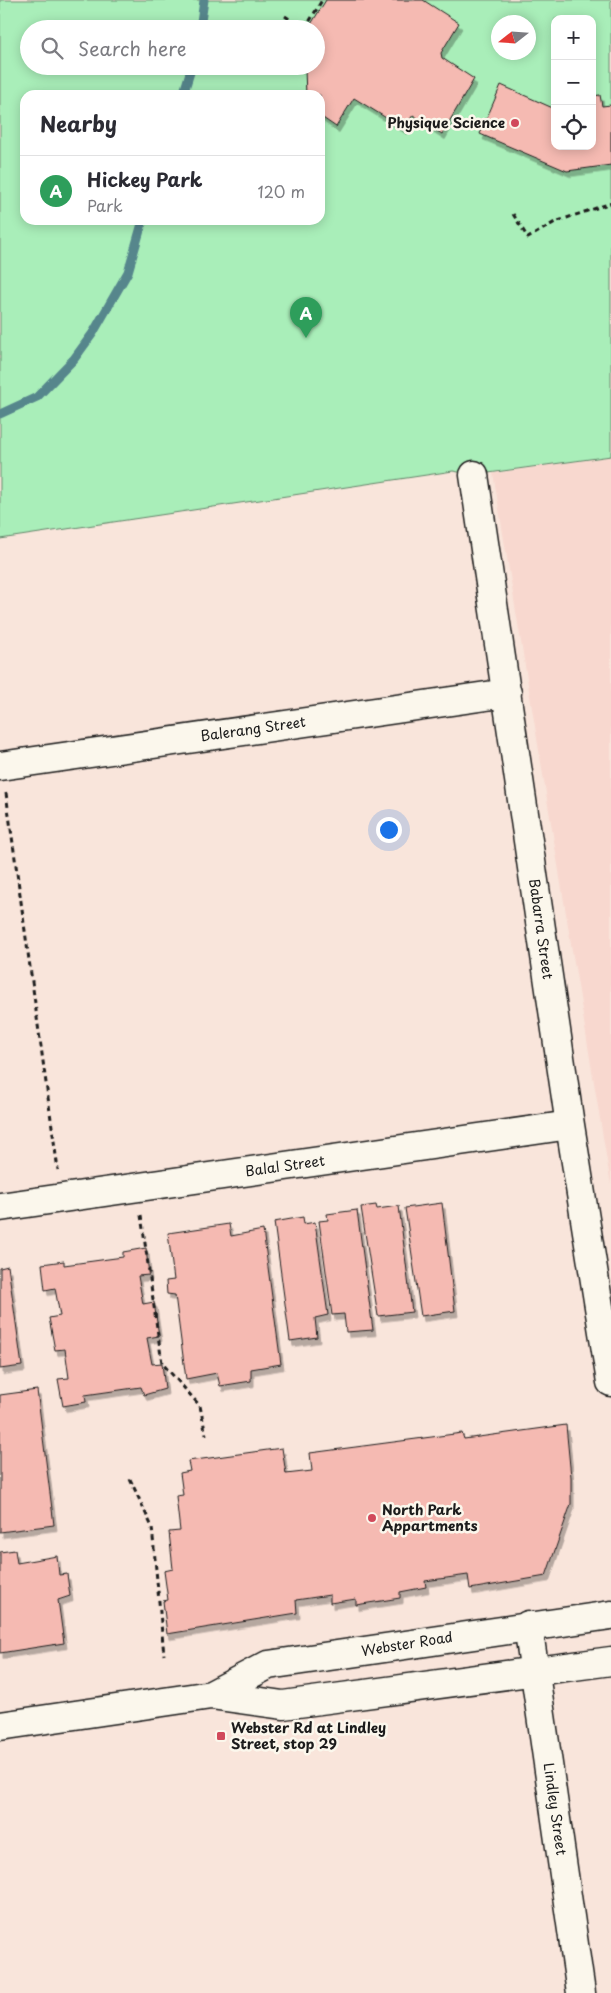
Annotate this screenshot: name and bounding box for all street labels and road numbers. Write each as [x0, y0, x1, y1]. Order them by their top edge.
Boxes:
street label: Balerang Street [199, 711, 307, 746]
street label: Babarra Street [524, 877, 559, 981]
street label: Balal Street [244, 1149, 326, 1181]
street label: Webster Road [360, 1626, 454, 1661]
street label: Lindley Street [539, 1761, 572, 1857]

